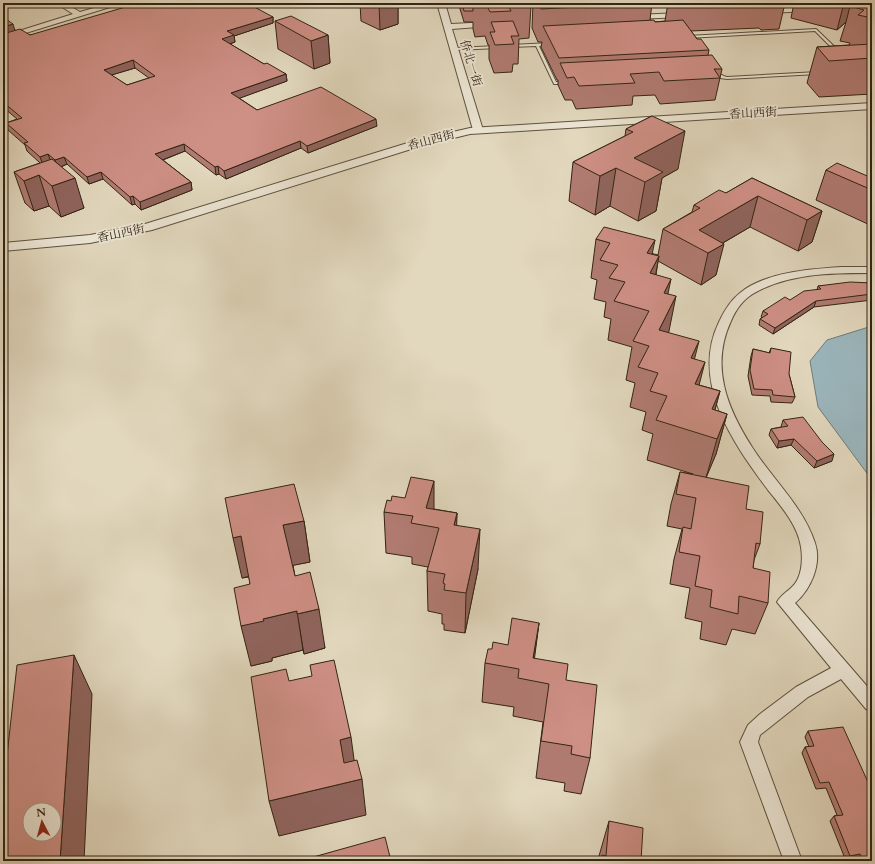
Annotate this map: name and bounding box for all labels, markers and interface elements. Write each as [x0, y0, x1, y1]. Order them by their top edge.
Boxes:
street label: 侨北一街 [456, 38, 486, 89]
street label: 香山西街 [729, 104, 778, 122]
street label: 香山西街 [406, 126, 457, 154]
street label: 香山西街 [96, 220, 147, 246]
north arrow [22, 802, 62, 842]
text: N [35, 805, 47, 821]

